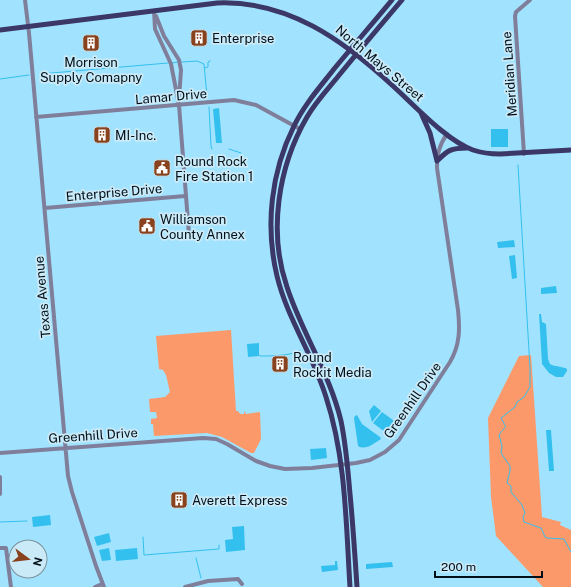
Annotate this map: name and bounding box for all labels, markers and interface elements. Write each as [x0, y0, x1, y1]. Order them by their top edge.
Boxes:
street label: North Mays Street [332, 22, 427, 105]
building icon: Enterprise [189, 28, 209, 48]
place label: Enterprise [212, 31, 274, 46]
street label: Meridian Lane [499, 31, 520, 117]
building icon: Morrison Supply Comapny [81, 33, 101, 53]
place label: Morrison Supply Comapny [40, 55, 142, 85]
street label: Lamar Drive [134, 86, 208, 107]
building icon: MI-Inc. [92, 125, 112, 145]
place label: MI-Inc. [115, 128, 156, 143]
place label: Round Rock Fire Station 1 [175, 154, 253, 184]
public building icon: Round Rock Fire Station 1 [152, 158, 172, 178]
street label: Enterprise Drive [65, 181, 163, 204]
place label: Williamson County Annex [160, 212, 245, 242]
public building icon: Williamson County Annex [137, 216, 157, 236]
street label: Texas Avenue [31, 255, 54, 339]
place label: Round Rockit Media [293, 350, 372, 380]
building icon: Round Rockit Media [270, 354, 290, 374]
street label: Greenhill Drive [381, 359, 444, 441]
street label: Greenhill Drive [48, 425, 138, 446]
building icon: Averett Express [169, 490, 189, 510]
place label: Averett Express [192, 493, 287, 508]
north arrow [8, 539, 48, 579]
scale bar [435, 553, 542, 579]
text: N [31, 556, 45, 567]
text: 200 m [441, 560, 476, 574]

